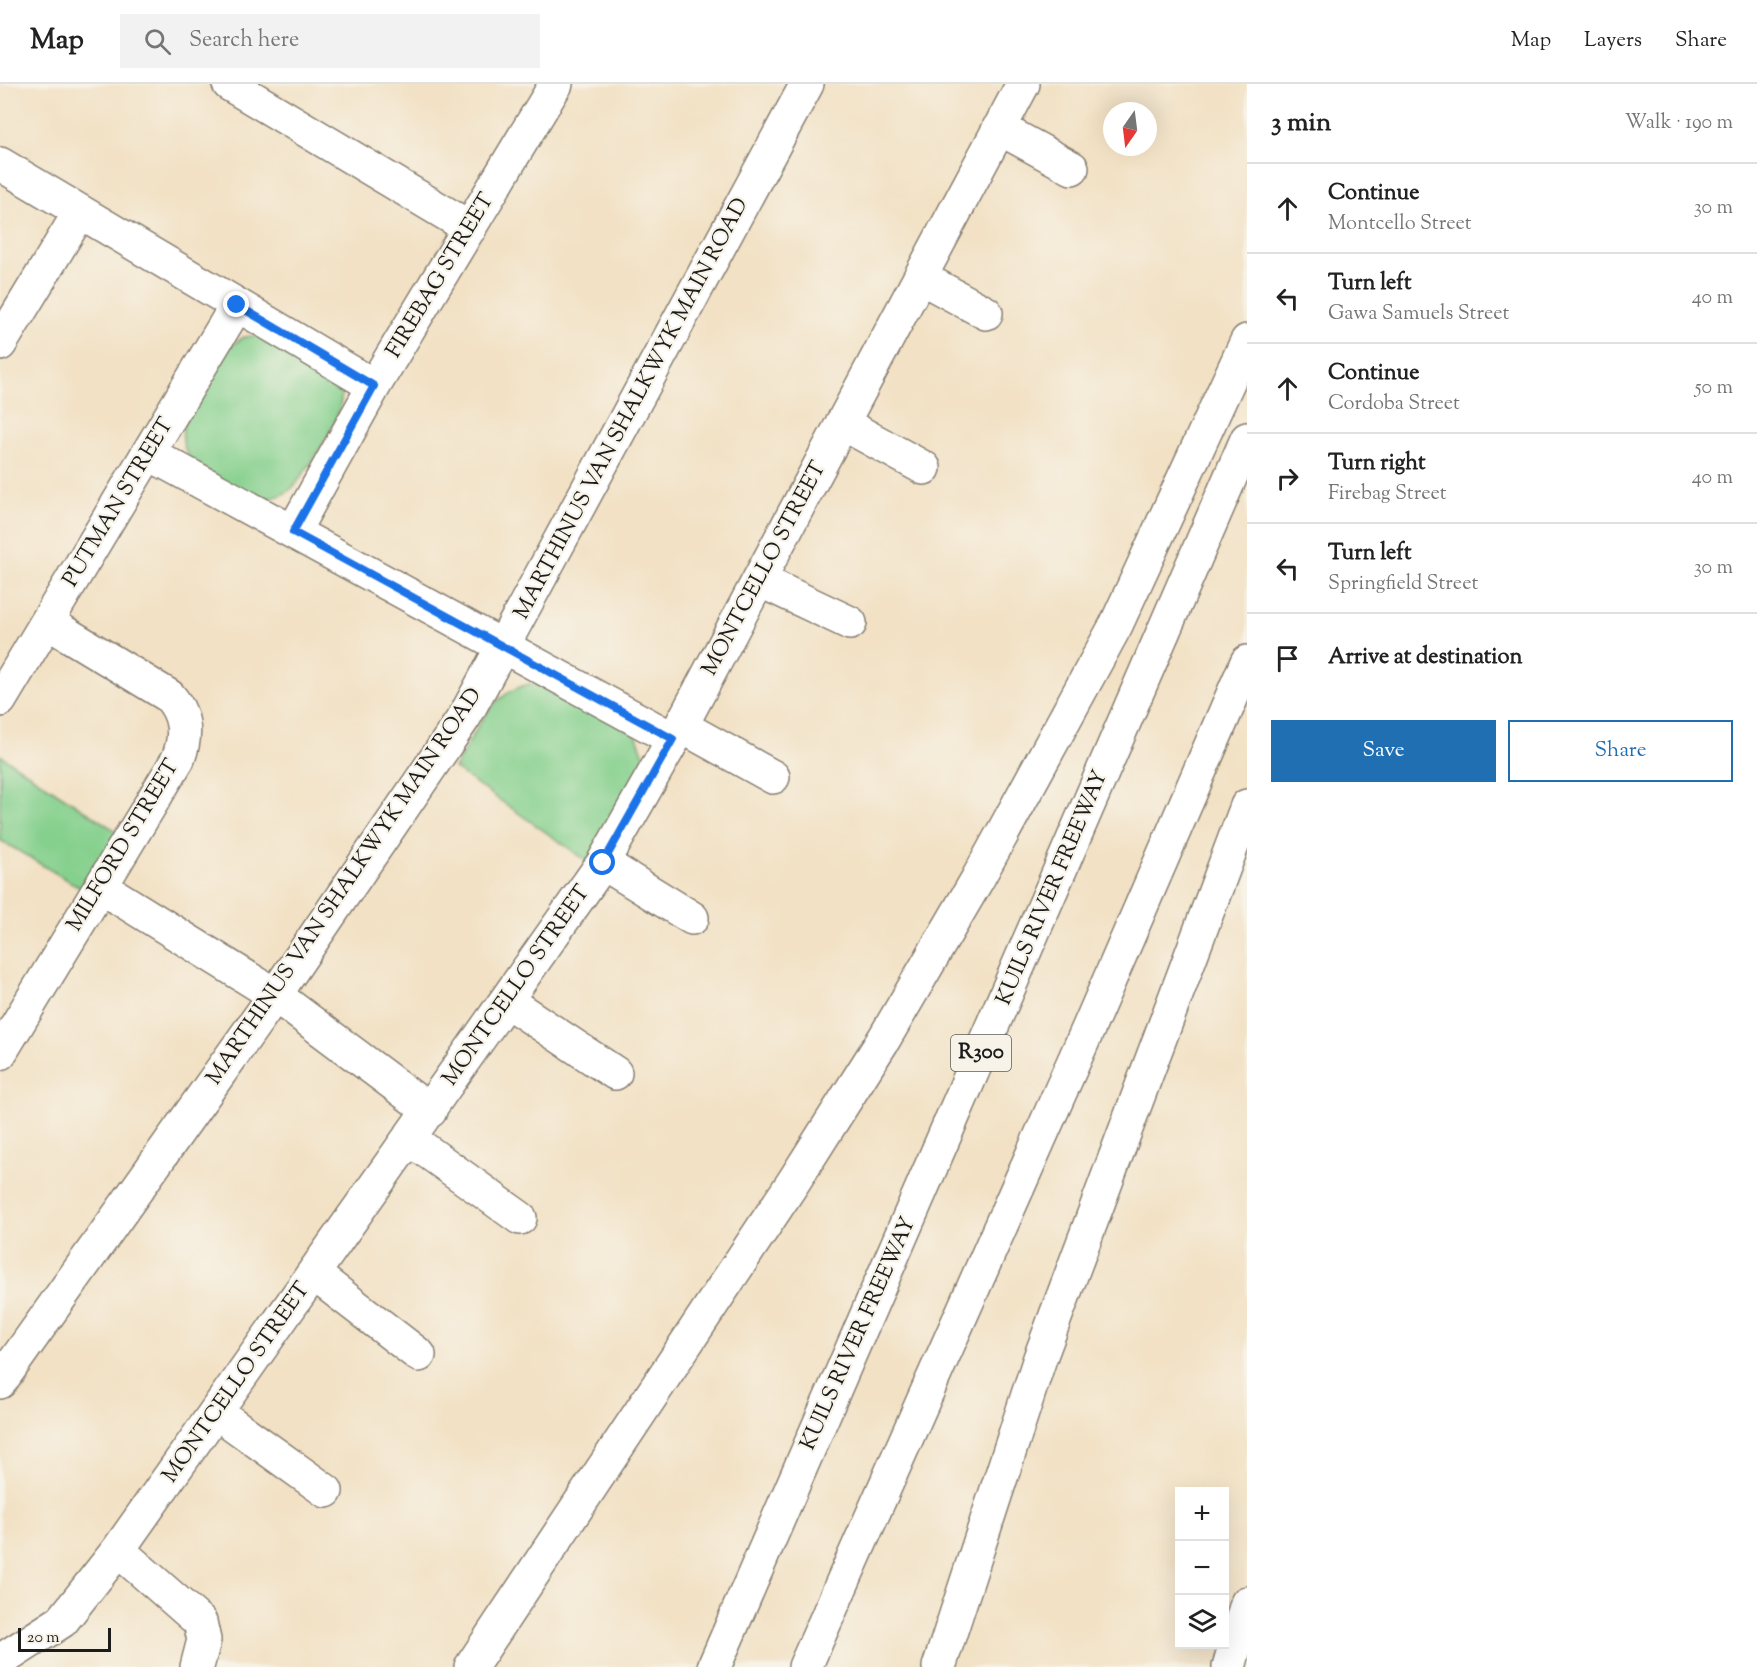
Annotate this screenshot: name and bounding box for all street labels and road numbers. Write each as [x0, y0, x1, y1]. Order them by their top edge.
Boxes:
street label: FIREBAG STREET [379, 187, 503, 365]
street label: MARTHINUS VAN SHALKWYK MAIN ROAD [507, 192, 757, 626]
street label: PUTMAN STREET [56, 412, 183, 594]
street label: MONTCELLO STREET [695, 456, 835, 682]
street label: MARTHINUS VAN SHALKWYK MAIN ROAD [199, 682, 491, 1092]
street label: MILFORD STREET [60, 753, 188, 938]
street label: KUILS RIVER FREEWAY [989, 765, 1117, 1010]
street label: MONTCELLO STREET [435, 879, 599, 1093]
road number: R300 [951, 1035, 1011, 1071]
street label: KUILS RIVER FREEWAY [793, 1212, 925, 1456]
street label: MONTCELLO STREET [155, 1276, 319, 1490]

